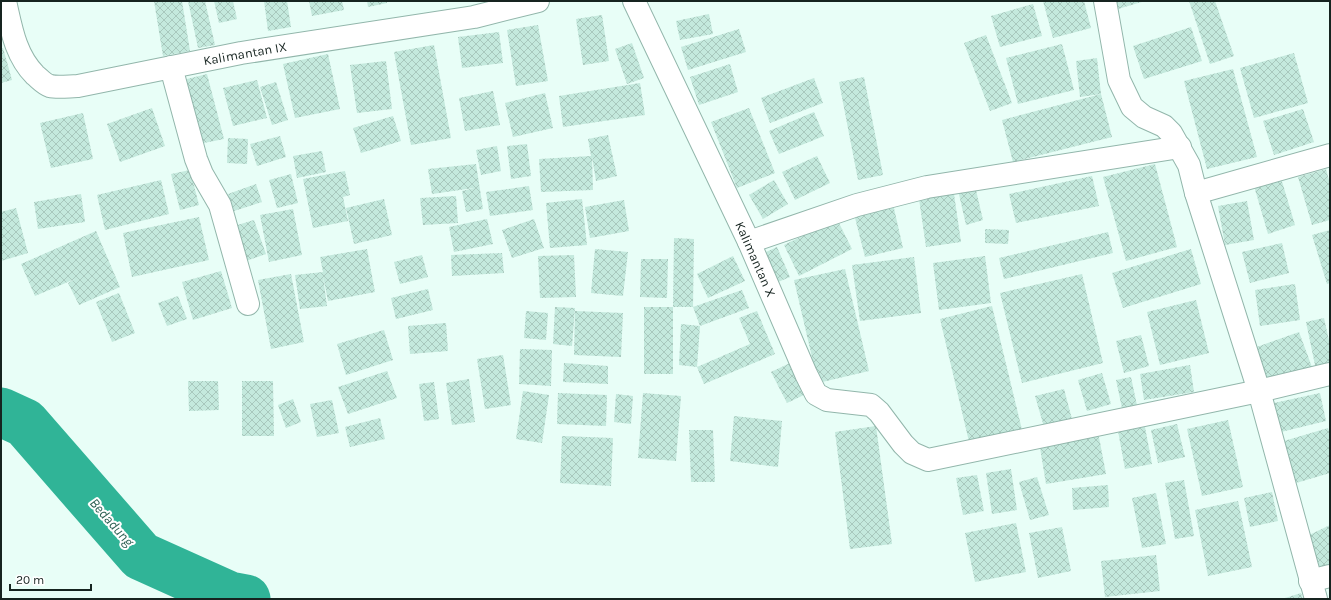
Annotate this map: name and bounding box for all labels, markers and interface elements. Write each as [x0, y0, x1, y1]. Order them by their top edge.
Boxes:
street label: Kalimantan IX [202, 39, 288, 68]
street label: Kalimantan X [732, 219, 779, 299]
water label: Bedadung [86, 495, 138, 551]
scale bar [10, 566, 91, 592]
text: 20 m [16, 573, 44, 587]

